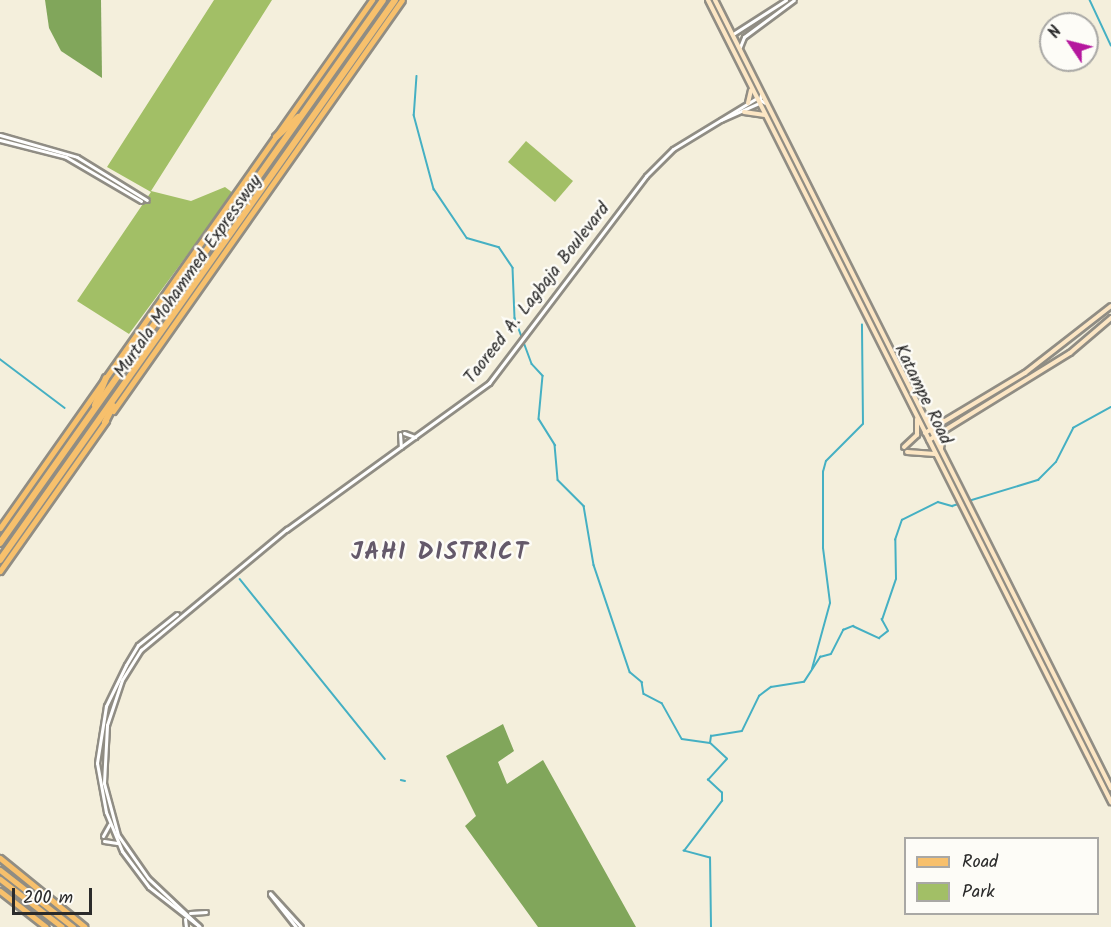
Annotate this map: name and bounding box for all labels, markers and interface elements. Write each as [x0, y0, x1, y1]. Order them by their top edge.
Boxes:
north arrow [1039, 12, 1099, 72]
text: N [1042, 21, 1069, 44]
street label: Murtala Mohammed Expressway [110, 171, 268, 383]
street label: Taoreed A. Lagbaja Boulevard [461, 199, 615, 389]
street label: Katampe Road [888, 341, 956, 449]
district label: JAHI DISTRICT [351, 539, 529, 567]
legend [904, 837, 1099, 915]
text: Road [962, 848, 998, 877]
scale bar [15, 876, 94, 914]
text: Park [962, 878, 995, 907]
text: 200 m [23, 884, 73, 913]

